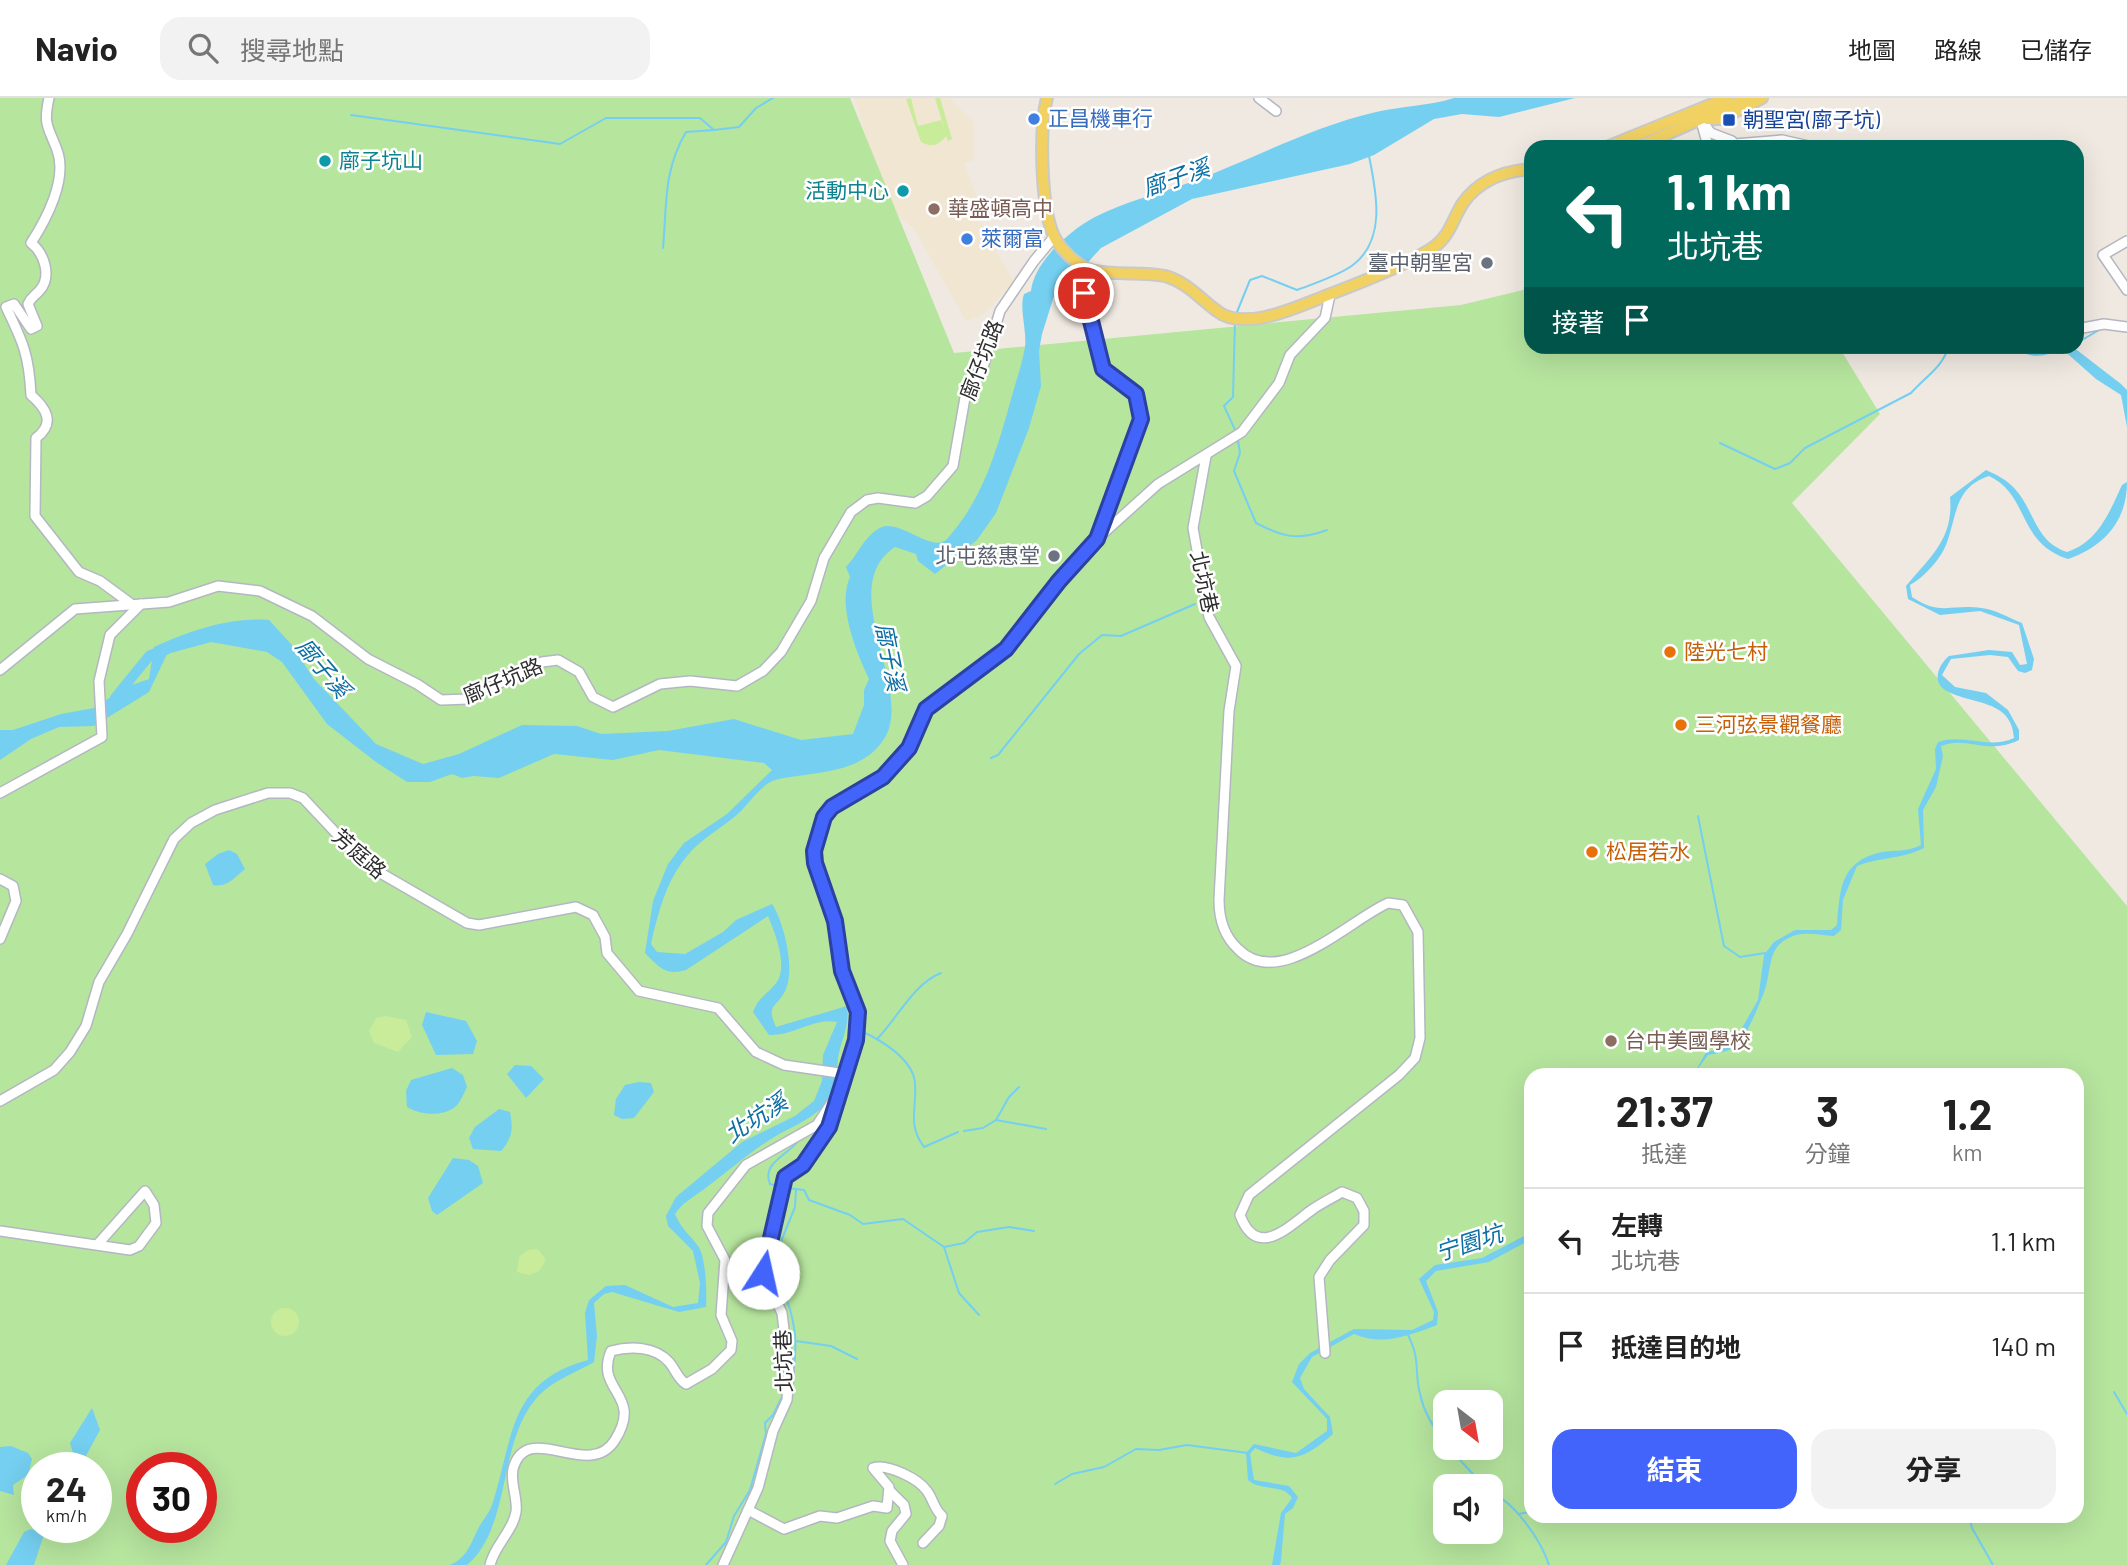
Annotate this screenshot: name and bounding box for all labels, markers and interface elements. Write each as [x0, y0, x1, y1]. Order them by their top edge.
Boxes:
search box [160, 17, 650, 80]
text: Navio [35, 28, 118, 68]
icon: search [184, 29, 222, 67]
text: 搜尋地點 [240, 34, 344, 65]
text: 地圖 [1848, 35, 1896, 64]
text: 路線 [1934, 35, 1982, 64]
text: 已儲存 [2020, 35, 2092, 64]
place label: 正昌機車行 [1048, 105, 1153, 130]
place label: 朝聖宮(廍子坑) [1743, 106, 1880, 131]
marker: 正昌機車行 [1026, 111, 1042, 127]
marker: 朝聖宮(廍子坑) [1721, 112, 1737, 128]
place label: 廍子坑山 [339, 147, 423, 172]
water label: 廍子溪 [1138, 152, 1216, 202]
marker: 廍子坑山 [317, 153, 333, 169]
text: 1.1 km [1667, 161, 1792, 220]
icon: left [1552, 168, 1643, 259]
place label: 活動中心 [805, 177, 889, 202]
marker: 活動中心 [895, 183, 911, 199]
place label: 華盛頓高中 [948, 195, 1053, 220]
marker: 華盛頓高中 [926, 201, 942, 217]
place label: 萊爾富 [981, 225, 1044, 250]
text: 北坑巷 [1667, 226, 1763, 264]
marker: 萊爾富 [959, 231, 975, 247]
place label: 臺中朝聖宮 [1368, 249, 1473, 274]
marker: 臺中朝聖宮 [1479, 255, 1495, 271]
pin [1054, 263, 1114, 323]
icon: arrive [1065, 274, 1103, 312]
icon: arrive [1618, 301, 1656, 339]
text: 接著 [1552, 306, 1604, 337]
street label: 廍仔坑路 [954, 316, 1007, 403]
place label: 北屯慈惠堂 [935, 542, 1040, 567]
marker: 北屯慈惠堂 [1046, 548, 1062, 564]
street label: 北坑巷 [1187, 548, 1224, 615]
water label: 廍子溪 [871, 620, 912, 696]
water label: 廍子溪 [291, 632, 359, 705]
place label: 陸光七村 [1684, 638, 1768, 663]
marker: 陸光七村 [1662, 644, 1678, 660]
street label: 廍仔坑路 [459, 652, 546, 708]
place label: 三河弦景觀餐廳 [1695, 711, 1842, 736]
marker: 三河弦景觀餐廳 [1673, 717, 1689, 733]
street label: 芳庭路 [328, 823, 392, 883]
place label: 松居若水 [1606, 838, 1690, 863]
marker: 松居若水 [1584, 844, 1600, 860]
place label: 台中美國學校 [1625, 1027, 1751, 1052]
marker: 台中美國學校 [1603, 1033, 1619, 1049]
water label: 北坑溪 [719, 1085, 795, 1148]
text: 21:37 [1616, 1085, 1713, 1135]
text: 3 [1816, 1085, 1839, 1135]
text: 1.2 [1942, 1088, 1992, 1138]
text: km [1952, 1138, 1983, 1166]
text: 抵達 [1641, 1139, 1687, 1167]
text: 分鐘 [1805, 1139, 1851, 1167]
text: 左轉 [1611, 1209, 1663, 1240]
water label: 宁園坑 [1432, 1217, 1509, 1266]
icon: left [1552, 1222, 1590, 1260]
text: 1.1 km [1991, 1225, 2056, 1256]
position arrow [726, 1236, 800, 1310]
text: 北坑巷 [1611, 1246, 1680, 1274]
icon: arrive [1552, 1327, 1590, 1365]
street label: 北坑巷 [769, 1329, 796, 1393]
text: 140 m [1991, 1330, 2056, 1361]
text: 抵達目的地 [1611, 1331, 1741, 1362]
north arrow [1433, 1390, 1503, 1460]
map controls [1433, 1390, 1503, 1544]
button: 結束 [1552, 1429, 1797, 1509]
button: 分享 [1811, 1429, 2056, 1509]
speed limit sign: 30 [126, 1452, 217, 1543]
text: 24 [46, 1467, 87, 1509]
button: sound [1433, 1474, 1503, 1544]
text: km/h [46, 1504, 87, 1526]

